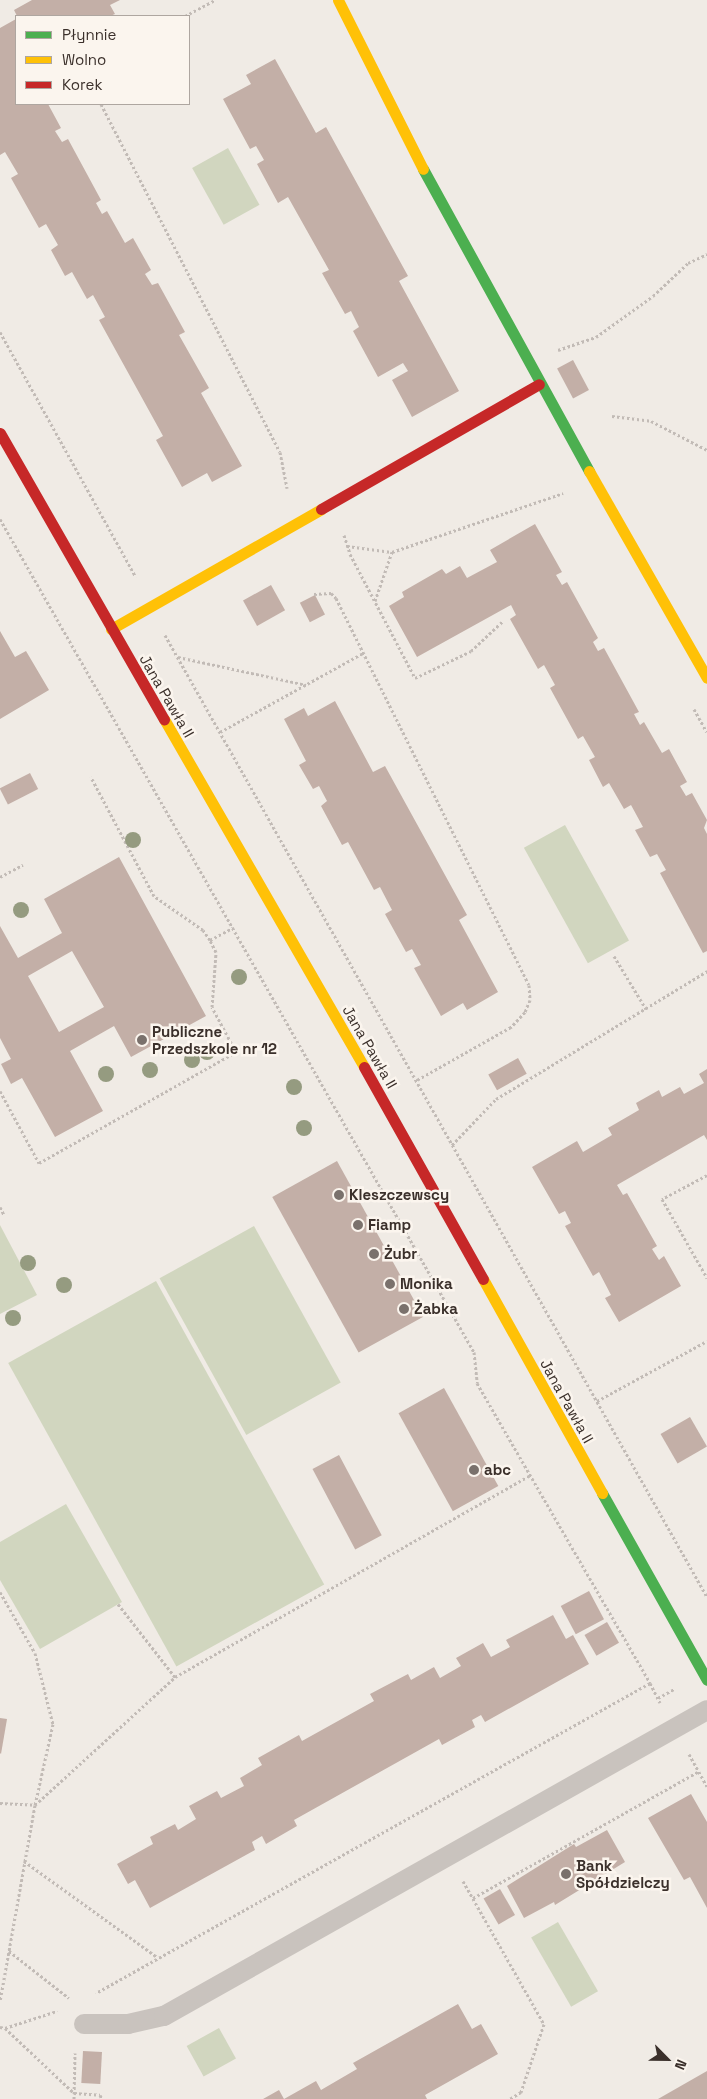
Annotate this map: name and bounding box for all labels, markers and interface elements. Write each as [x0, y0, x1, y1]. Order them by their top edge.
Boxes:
legend [15, 15, 190, 105]
text: Płynnie [62, 25, 116, 44]
text: Wolno [62, 50, 106, 69]
text: Korek [62, 75, 102, 94]
street label: Jana Pawła II [136, 651, 198, 741]
street label: Jana Pawła II [339, 1002, 401, 1092]
place label: Publiczne Przedszkole nr 12 [152, 1022, 277, 1057]
marker: Publiczne Przedszkole nr 12 [136, 1034, 148, 1046]
place label: Kleszczewscy [349, 1186, 449, 1204]
marker: Kleszczewscy [333, 1189, 345, 1201]
place label: Fiamp [368, 1216, 411, 1234]
marker: Fiamp [352, 1219, 364, 1231]
place label: Żubr [384, 1245, 417, 1263]
marker: Żubr [368, 1248, 380, 1260]
place label: Monika [400, 1275, 453, 1293]
marker: Monika [384, 1278, 396, 1290]
place label: Żabka [414, 1300, 458, 1318]
marker: Żabka [398, 1303, 410, 1315]
street label: Jana Pawła II [537, 1356, 597, 1446]
place label: abc [484, 1461, 511, 1479]
marker: abc [468, 1464, 480, 1476]
place label: Bank Spółdzielczy [576, 1856, 670, 1891]
marker: Bank Spółdzielczy [560, 1868, 572, 1880]
north arrow [642, 2034, 692, 2084]
text: N [671, 2057, 691, 2073]

